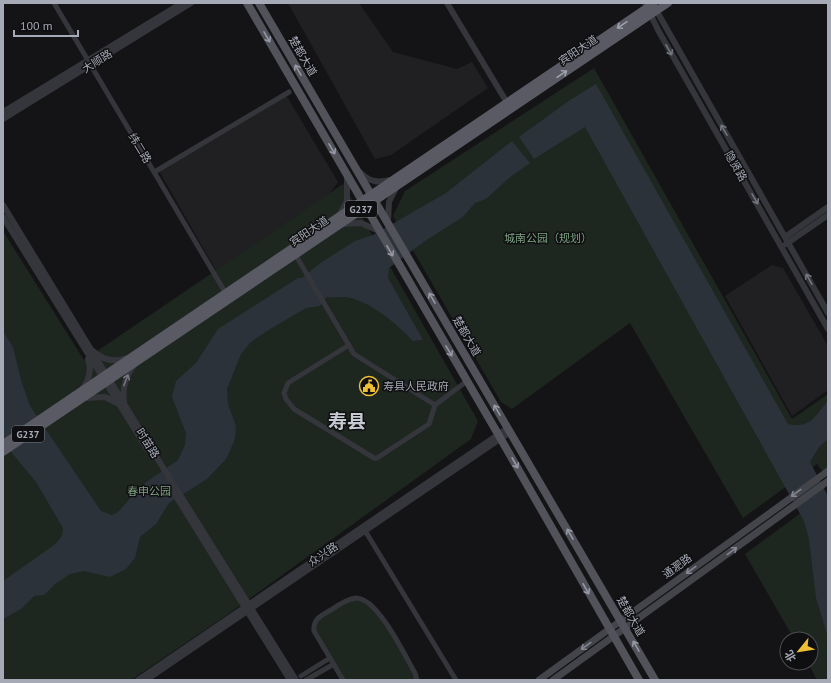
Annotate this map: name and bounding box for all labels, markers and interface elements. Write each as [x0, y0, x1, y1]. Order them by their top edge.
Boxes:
scale bar [14, 12, 78, 38]
text: 100 m [20, 18, 53, 33]
one-way arrow [616, 21, 627, 29]
one-way arrow [263, 31, 271, 43]
street label: 宾阳大道 [556, 32, 600, 68]
street label: 楚都大道 [286, 33, 320, 79]
one-way arrow [666, 44, 674, 56]
street label: 大顺路 [79, 46, 115, 76]
one-way arrow [294, 64, 302, 76]
one-way arrow [556, 70, 567, 78]
one-way arrow [720, 124, 728, 136]
street label: 纬二路 [126, 130, 154, 166]
one-way arrow [328, 143, 336, 155]
street label: 隐贤路 [722, 148, 750, 184]
one-way arrow [751, 193, 759, 205]
road number: G237 [345, 201, 377, 217]
street label: 宾阳大道 [287, 213, 331, 249]
park label: 城南公园（规划） [504, 231, 592, 245]
one-way arrow [387, 245, 395, 257]
one-way arrow [804, 273, 812, 285]
one-way arrow [427, 292, 435, 304]
street label: 楚都大道 [450, 313, 484, 359]
one-way arrow [446, 345, 454, 357]
one-way arrow [123, 374, 131, 386]
public building icon: 寿县人民政府 [358, 375, 380, 397]
place label: 寿县人民政府 [383, 379, 449, 393]
one-way arrow [493, 404, 501, 416]
district label: 寿县 [328, 409, 366, 433]
street label: 时苗路 [133, 425, 163, 461]
road number: G237 [12, 426, 44, 442]
one-way arrow [511, 457, 519, 469]
park label: 春申公园 [127, 484, 171, 498]
one-way arrow [791, 489, 802, 497]
one-way arrow [566, 528, 574, 540]
street label: 众兴路 [305, 539, 341, 569]
one-way arrow [726, 546, 737, 555]
street label: 通淝路 [660, 551, 694, 581]
one-way arrow [686, 566, 697, 574]
one-way arrow [582, 583, 590, 595]
street label: 楚都大道 [614, 593, 648, 639]
north arrow [779, 631, 819, 671]
one-way arrow [631, 640, 639, 652]
one-way arrow [581, 642, 592, 650]
text: 北 [782, 648, 799, 664]

